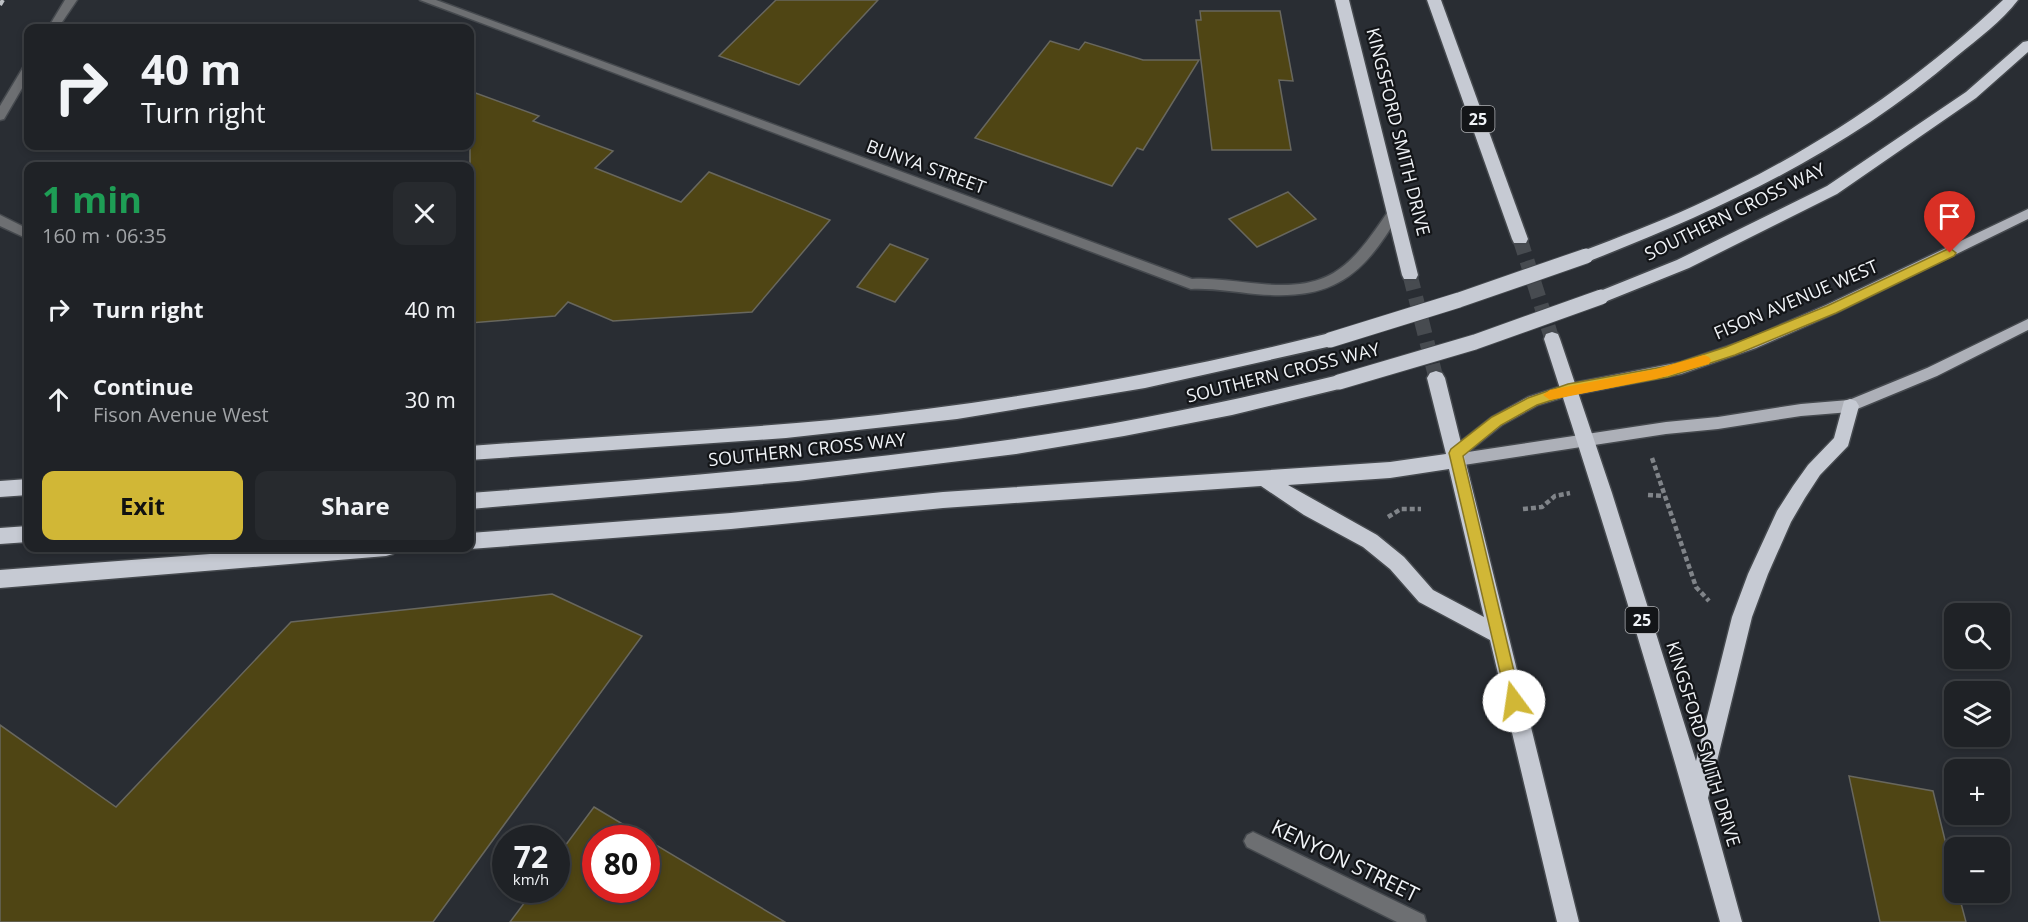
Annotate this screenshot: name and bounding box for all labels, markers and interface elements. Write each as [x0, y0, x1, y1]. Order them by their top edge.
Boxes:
street label: KINGSFORD SMITH DRIVE [1361, 25, 1436, 238]
text: 40 m [141, 40, 241, 97]
icon: right [42, 48, 120, 126]
text: Turn right [141, 94, 266, 131]
road number: 25 [1462, 106, 1494, 132]
street label: BUNYA STREET [863, 133, 989, 199]
street label: SOUTHERN CROSS WAY [1640, 156, 1830, 265]
text: 1 min [42, 175, 142, 224]
button: close [393, 182, 456, 245]
pin [1924, 191, 1975, 253]
icon: arrive [1933, 200, 1966, 233]
text: 160 m · 06:35 [42, 222, 167, 249]
street label: FISON AVENUE WEST [1710, 254, 1882, 345]
icon: right [42, 293, 75, 326]
text: Turn right [93, 294, 204, 324]
text: 40 m [405, 294, 456, 324]
street label: SOUTHERN CROSS WAY [1184, 336, 1383, 408]
text: Continue [93, 371, 193, 401]
icon: ahead [42, 383, 75, 416]
text: 30 m [405, 384, 456, 414]
text: Fison Avenue West [93, 401, 269, 428]
street label: SOUTHERN CROSS WAY [707, 427, 908, 471]
button: Exit [42, 471, 243, 540]
button: Share [255, 471, 456, 540]
map controls [1944, 603, 2010, 903]
button: search [1944, 603, 2010, 669]
road number: 25 [1626, 607, 1658, 633]
street label: KINGSFORD SMITH DRIVE [1661, 638, 1747, 849]
position arrow [1482, 669, 1546, 733]
button: layers [1944, 681, 2010, 747]
button: + [1944, 759, 2010, 825]
street label: KENYON STREET [1267, 812, 1424, 908]
speed limit sign: 80 [582, 825, 660, 903]
text: 72 [514, 836, 548, 877]
button: − [1944, 837, 2010, 903]
text: km/h [513, 869, 549, 889]

